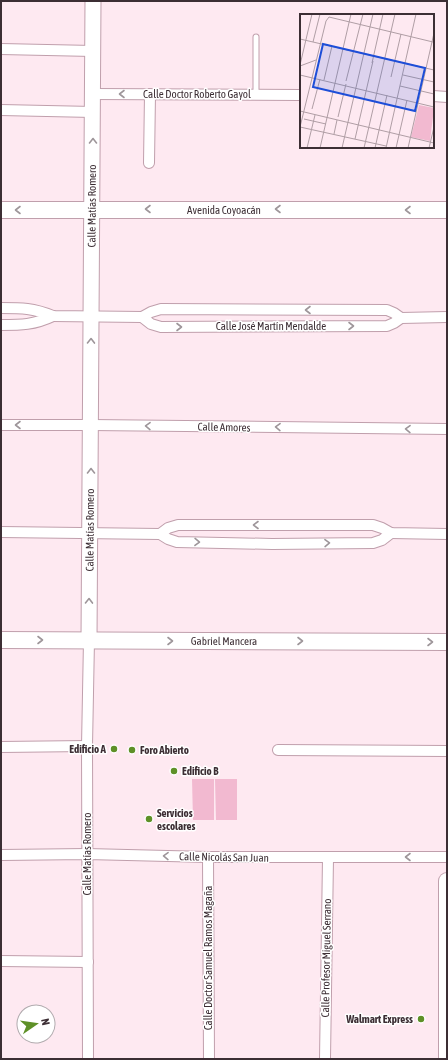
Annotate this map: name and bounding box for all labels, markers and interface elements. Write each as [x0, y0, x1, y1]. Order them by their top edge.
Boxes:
inset map [300, 14, 434, 148]
street label: Calle Doctor Roberto Gayol [143, 88, 251, 100]
one-way arrow [119, 90, 125, 98]
one-way arrow [89, 138, 97, 144]
street label: Calle Matías Romero [85, 164, 98, 248]
street label: Avenida Coyoacán [187, 204, 261, 216]
one-way arrow [145, 205, 151, 213]
one-way arrow [275, 205, 281, 213]
one-way arrow [15, 206, 21, 214]
one-way arrow [405, 206, 411, 214]
one-way arrow [305, 306, 311, 314]
street label: Calle José Martín Mendalde [216, 320, 326, 332]
one-way arrow [348, 322, 354, 330]
one-way arrow [176, 323, 182, 331]
one-way arrow [87, 338, 96, 344]
one-way arrow [15, 421, 21, 429]
street label: Calle Amores [197, 421, 251, 433]
one-way arrow [145, 422, 151, 430]
one-way arrow [275, 423, 281, 431]
one-way arrow [405, 425, 411, 433]
one-way arrow [87, 468, 95, 474]
street label: Calle Matías Romero [83, 488, 96, 572]
one-way arrow [253, 521, 259, 529]
one-way arrow [194, 538, 200, 546]
one-way arrow [324, 539, 330, 547]
one-way arrow [85, 598, 94, 604]
street label: Gabriel Mancera [191, 635, 257, 647]
one-way arrow [37, 636, 43, 644]
one-way arrow [167, 637, 173, 645]
one-way arrow [297, 637, 303, 646]
one-way arrow [427, 638, 433, 646]
place label: Edificio A [69, 743, 107, 755]
marker: Edificio A [109, 744, 119, 754]
place label: Foro Abierto [140, 744, 189, 756]
marker: Foro Abierto [127, 745, 137, 755]
place label: Edificio B [182, 765, 219, 777]
marker: Edificio B [169, 766, 179, 776]
place label: Servicios escolares [157, 807, 195, 832]
street label: Calle Matías Romero [81, 813, 93, 895]
marker: Servicios escolares [144, 814, 154, 824]
street label: Calle Nicolás San Juan [179, 850, 269, 864]
one-way arrow [163, 852, 169, 860]
one-way arrow [405, 853, 411, 861]
street label: Calle Doctor Samuel Ramos Magaña [202, 886, 214, 1030]
street label: Calle Profesor Miguel Serrano [319, 899, 333, 1017]
north arrow [16, 1004, 56, 1044]
place label: Walmart Express [345, 1013, 413, 1025]
marker: Walmart Express [416, 1014, 426, 1024]
text: N [39, 1017, 52, 1026]

